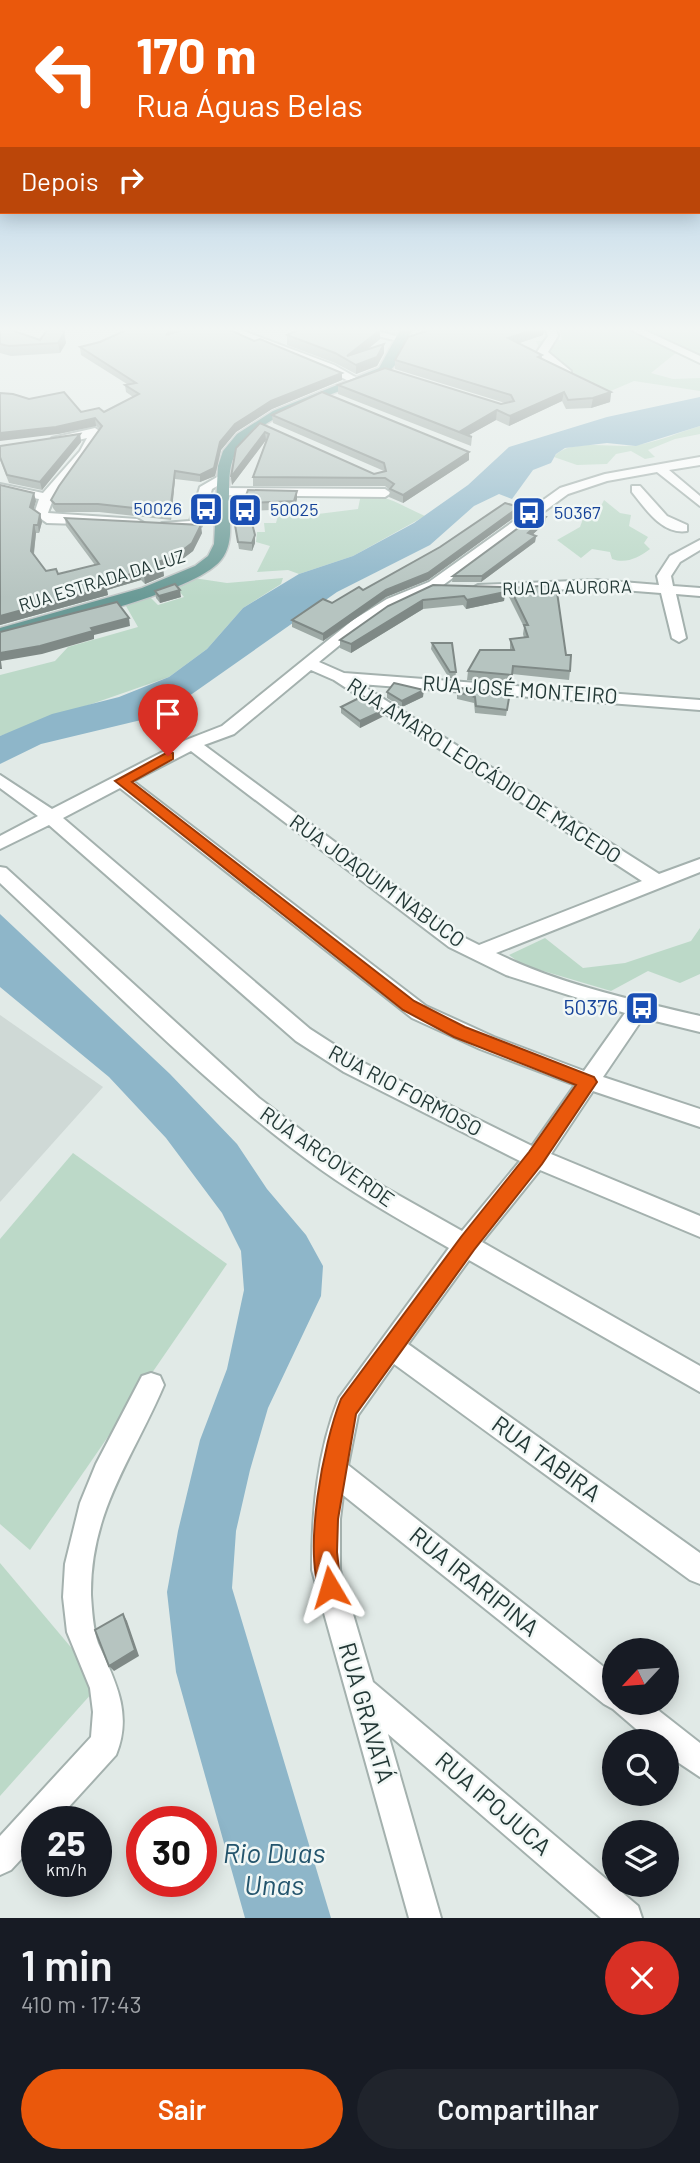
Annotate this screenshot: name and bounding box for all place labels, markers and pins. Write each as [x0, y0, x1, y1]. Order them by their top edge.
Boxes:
bus stop icon: 50026 [187, 490, 225, 528]
bus stop icon: 50025 [226, 491, 264, 529]
bus stop icon: 50367 [510, 494, 548, 532]
place label: 50026 [133, 497, 182, 519]
place label: 50025 [270, 498, 319, 520]
place label: 50367 [554, 501, 601, 523]
pin [138, 684, 198, 756]
bus stop icon: 50376 [623, 989, 661, 1027]
place label: 50376 [564, 994, 618, 1019]

